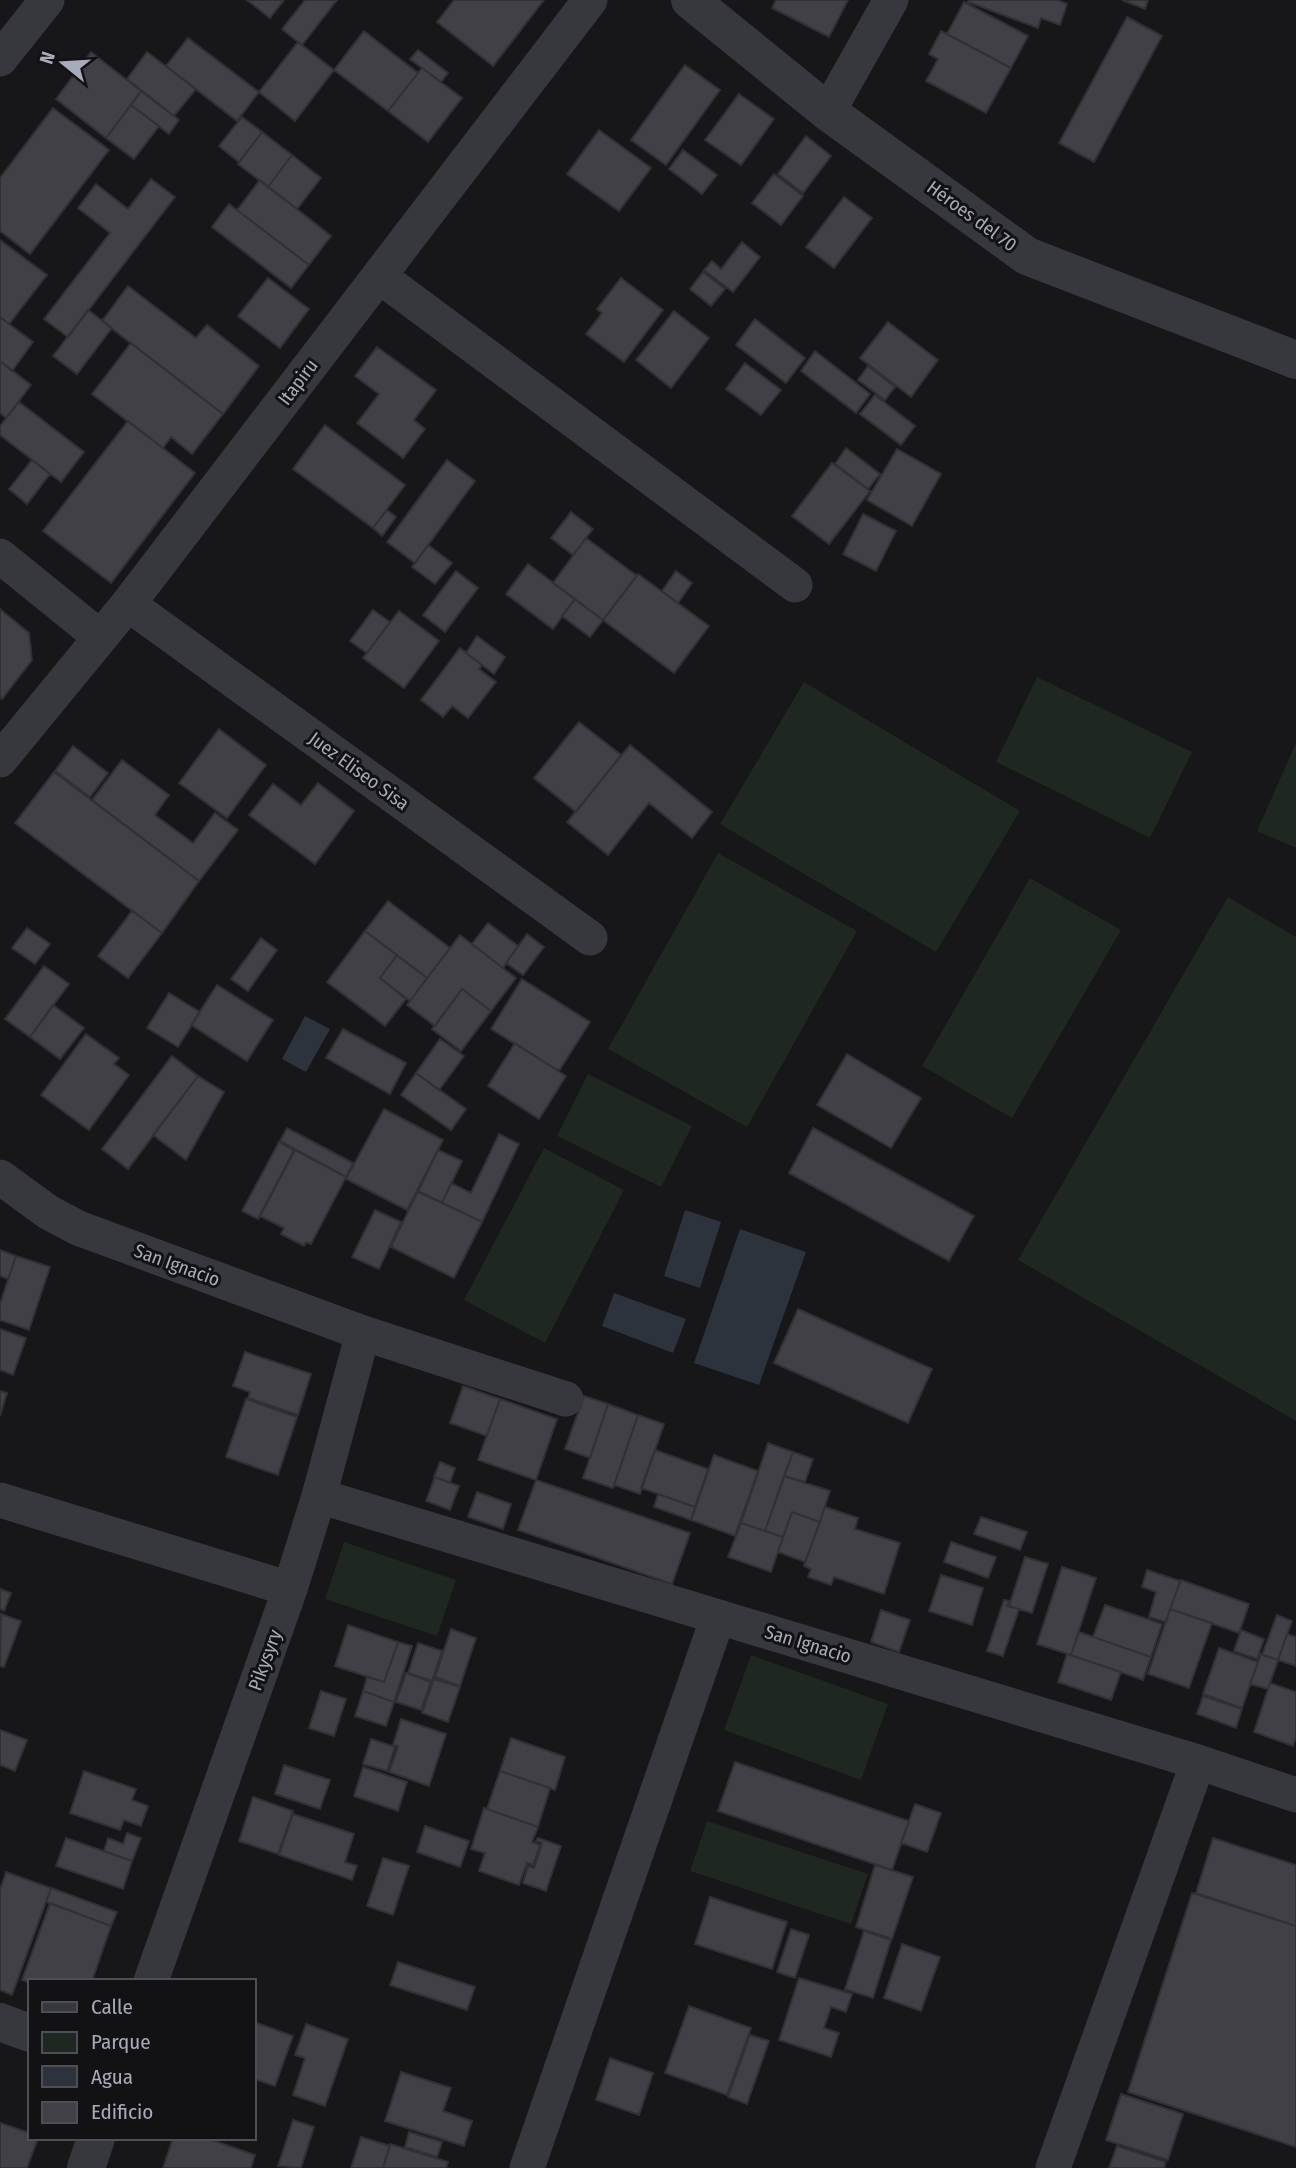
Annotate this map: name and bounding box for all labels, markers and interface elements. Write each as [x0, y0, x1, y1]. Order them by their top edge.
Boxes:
north arrow [28, 28, 98, 98]
text: N [35, 49, 60, 67]
street label: Héroes del 70 [923, 176, 1021, 256]
street label: Itapiru [273, 354, 323, 410]
street label: Juez Eliseo Sisa [304, 727, 414, 815]
street label: San Ignacio [131, 1239, 223, 1291]
street label: San Ignacio [762, 1620, 854, 1668]
street label: Pikysyry [243, 1626, 287, 1694]
legend [28, 1979, 256, 2140]
text: Calle [91, 1994, 133, 2020]
text: Parque [91, 2029, 151, 2055]
text: Agua [91, 2064, 133, 2090]
text: Edificio [91, 2099, 153, 2125]

